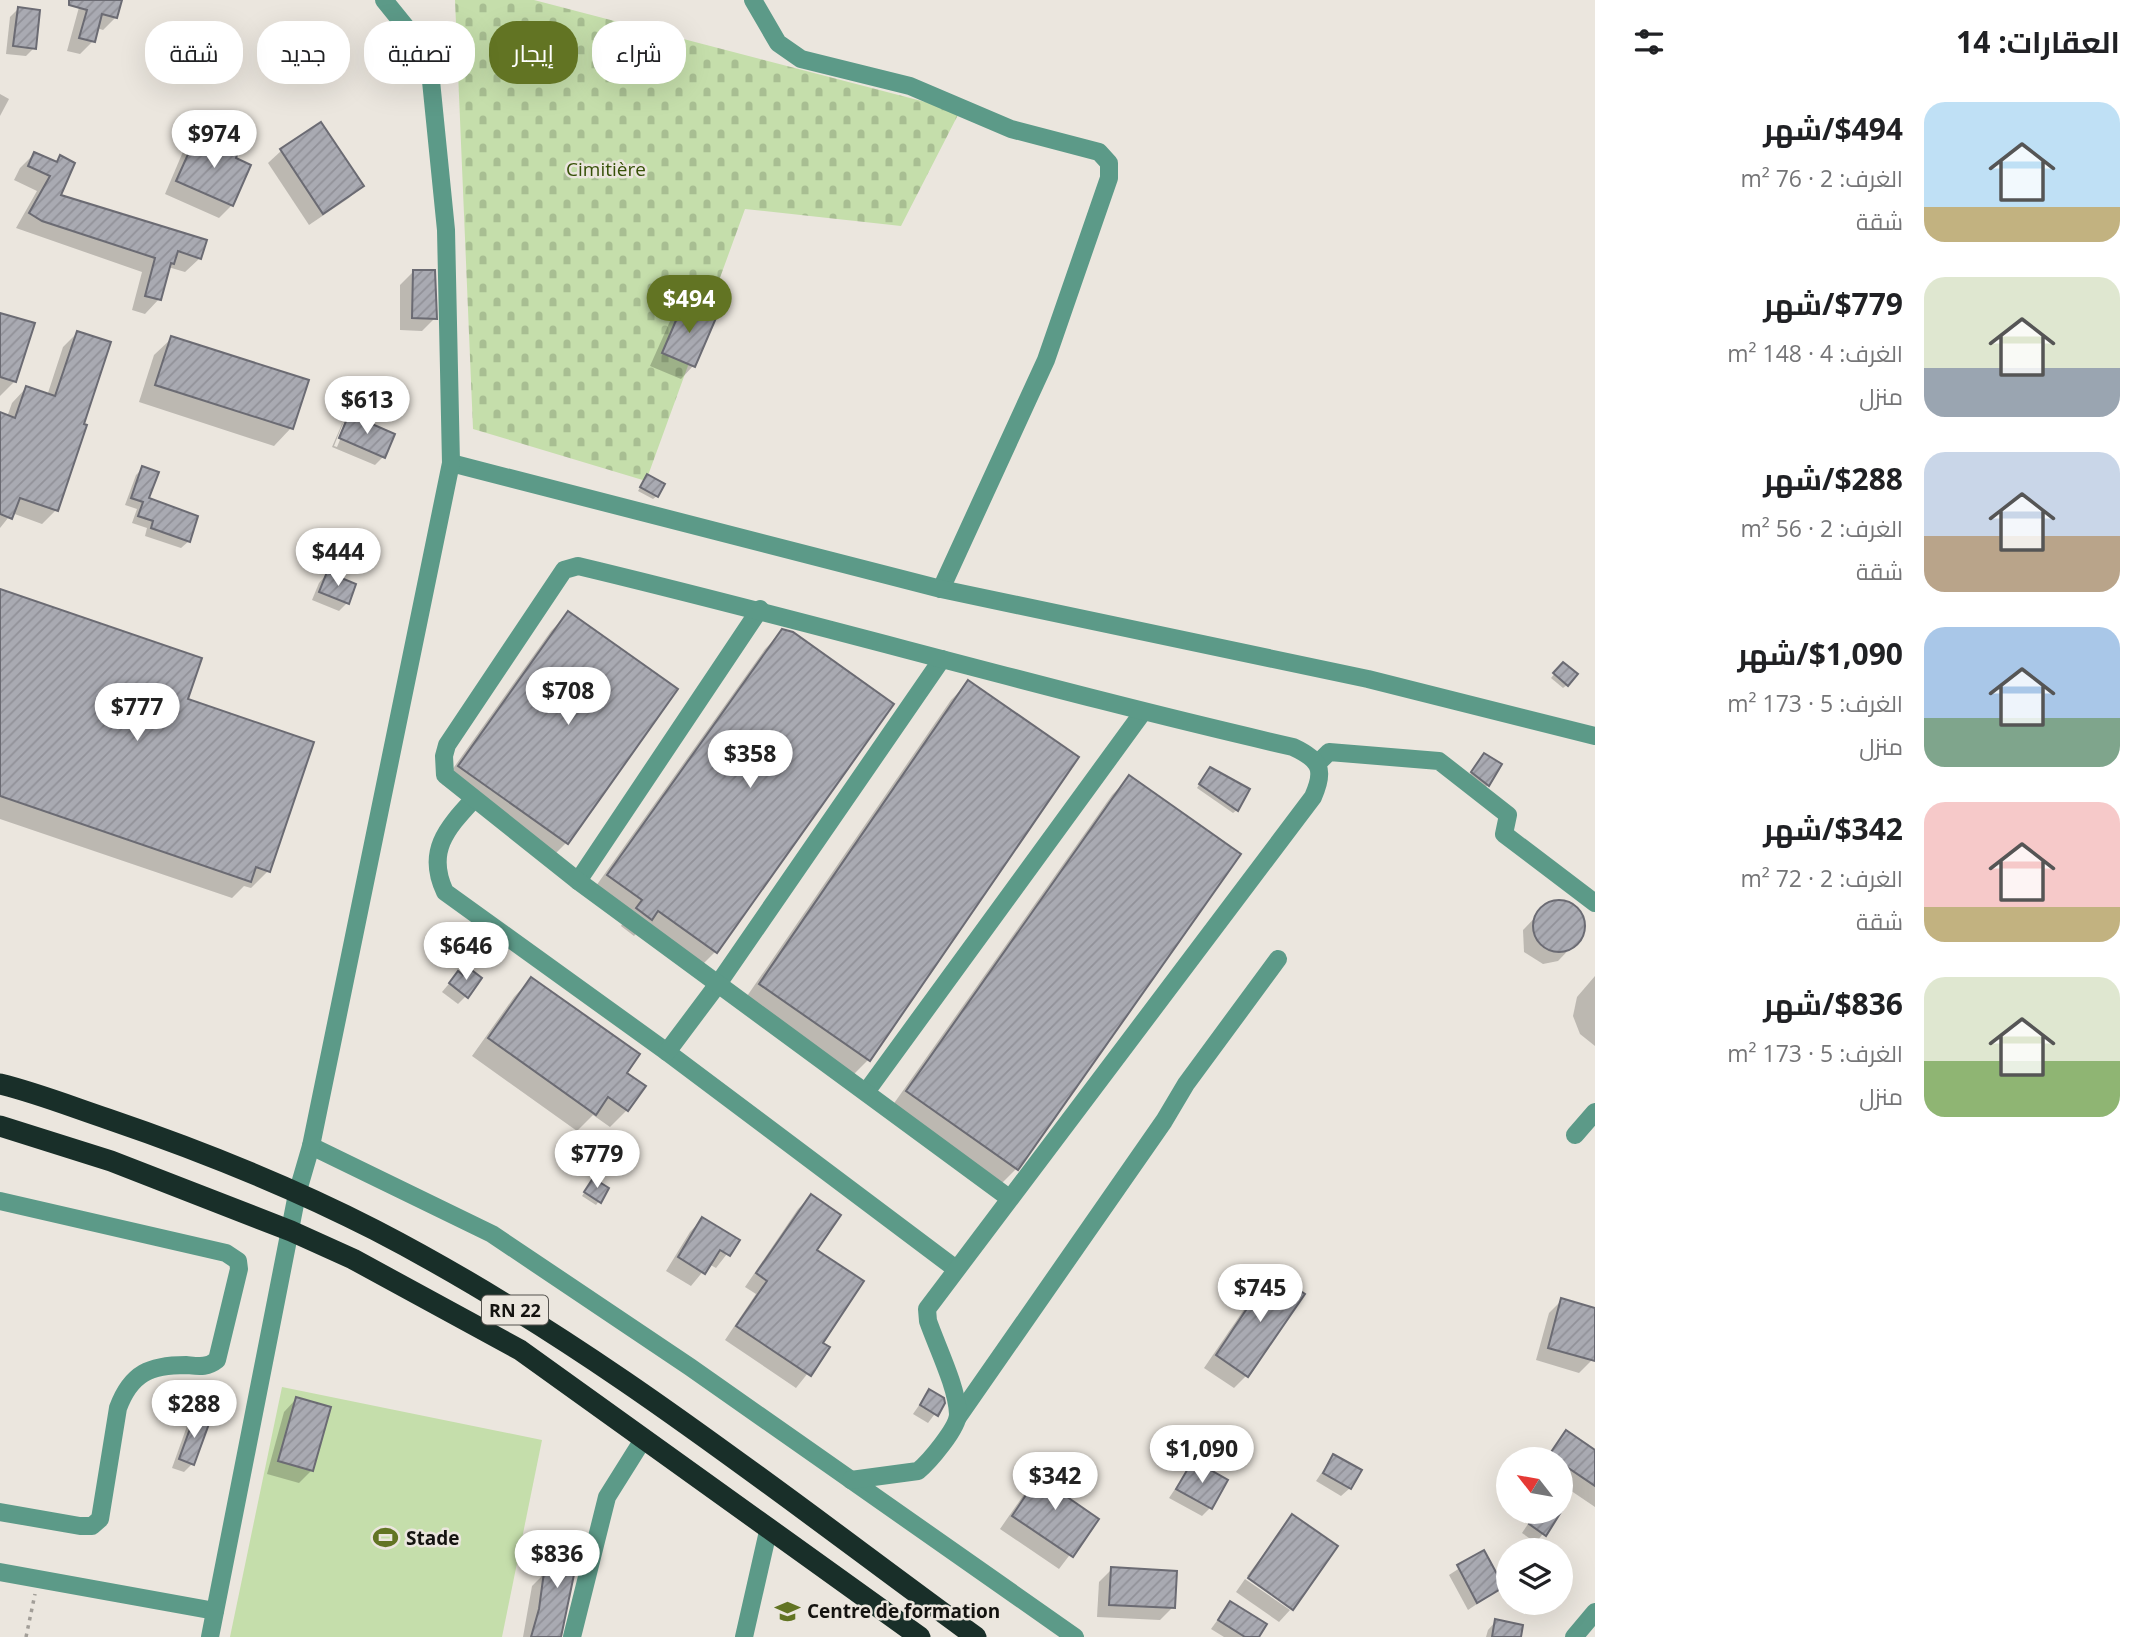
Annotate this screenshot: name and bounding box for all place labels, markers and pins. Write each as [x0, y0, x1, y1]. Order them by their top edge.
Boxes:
pin: $974 [173, 110, 255, 170]
pin: $494 [648, 276, 730, 335]
pin: $613 [326, 376, 408, 436]
pin: $444 [297, 528, 379, 588]
pin: $708 [527, 668, 609, 727]
pin: $777 [96, 684, 178, 743]
pin: $358 [709, 730, 791, 790]
pin: $646 [425, 922, 507, 982]
pin: $779 [556, 1130, 638, 1190]
pin: $745 [1219, 1264, 1301, 1324]
pin: $288 [153, 1380, 235, 1440]
pin: $1,090 [1145, 1426, 1259, 1485]
pin: $342 [1014, 1452, 1096, 1512]
sports icon: Stade [372, 1524, 400, 1552]
place label: Stade [406, 1525, 459, 1551]
pin: $836 [516, 1530, 598, 1590]
school or university icon: Centre de formation [773, 1597, 801, 1625]
place label: Centre de formation [807, 1598, 1000, 1624]

